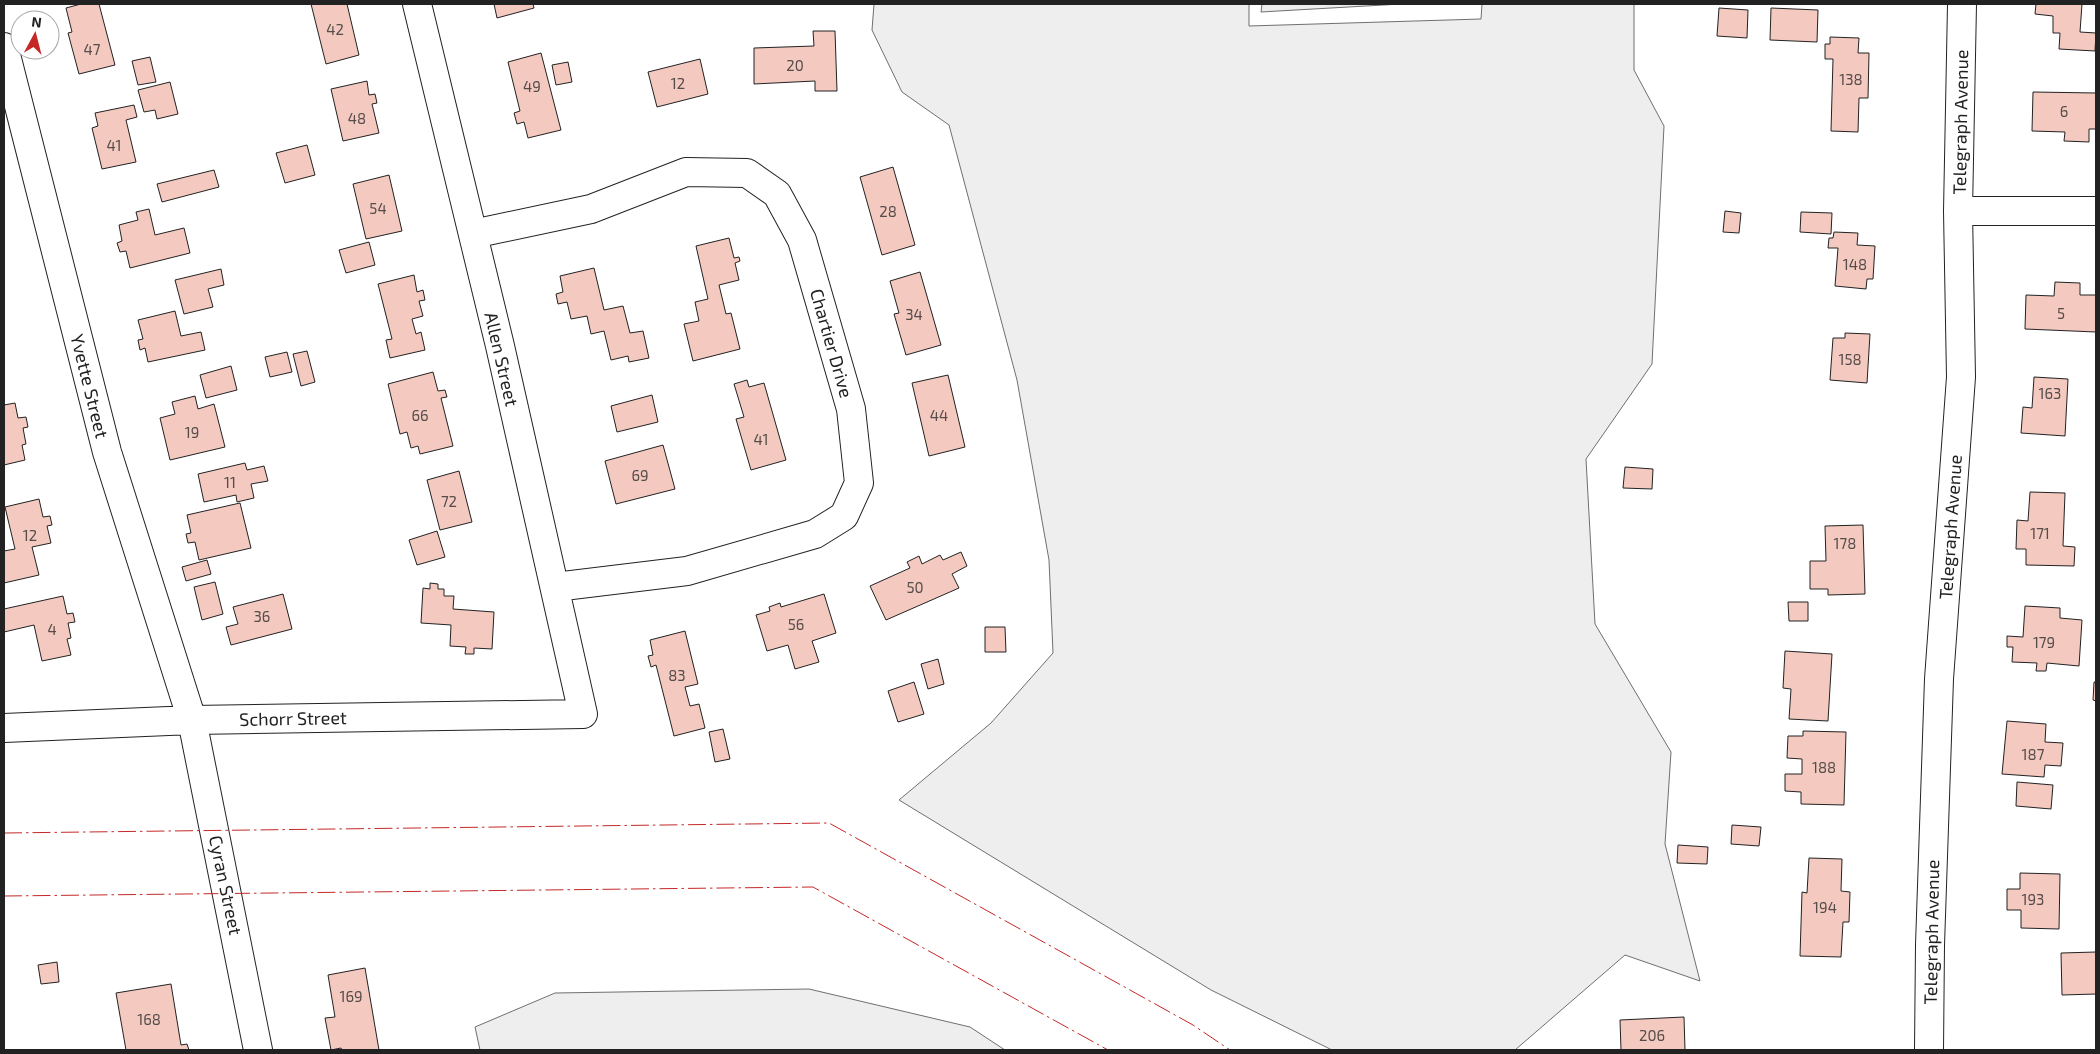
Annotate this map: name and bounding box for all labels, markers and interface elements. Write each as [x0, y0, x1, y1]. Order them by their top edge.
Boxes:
north arrow [10, 10, 60, 60]
text: N [31, 13, 43, 31]
house number: 42 [326, 20, 344, 38]
house number: 47 [84, 40, 101, 58]
street label: Telegraph Avenue [1948, 49, 1972, 195]
house number: 20 [786, 56, 804, 74]
house number: 138 [1839, 70, 1863, 88]
house number: 12 [671, 74, 685, 92]
house number: 49 [523, 77, 541, 95]
house number: 6 [2060, 102, 2068, 120]
house number: 48 [348, 109, 366, 127]
house number: 41 [106, 136, 122, 154]
house number: 54 [369, 199, 387, 217]
house number: 28 [879, 202, 897, 220]
house number: 148 [1843, 255, 1867, 273]
street label: Chartier Drive [806, 286, 858, 400]
house number: 5 [2057, 304, 2065, 322]
house number: 34 [905, 305, 923, 323]
street label: Allen Street [480, 310, 524, 408]
street label: Yvette Street [66, 332, 114, 440]
house number: 158 [1838, 350, 1862, 368]
house number: 163 [2039, 384, 2061, 402]
house number: 66 [411, 406, 429, 424]
house number: 44 [930, 406, 948, 424]
house number: 19 [185, 423, 199, 441]
house number: 41 [753, 430, 769, 448]
street label: Telegraph Avenue [1934, 454, 1966, 600]
house number: 69 [631, 466, 649, 484]
house number: 11 [224, 473, 236, 491]
house number: 72 [441, 492, 457, 510]
house number: 171 [2030, 524, 2050, 542]
house number: 12 [23, 526, 37, 544]
house number: 178 [1834, 534, 1856, 552]
house number: 50 [906, 578, 924, 596]
house number: 36 [254, 607, 270, 625]
house number: 56 [788, 615, 804, 633]
house number: 4 [47, 620, 57, 638]
house number: 179 [2033, 633, 2055, 651]
house number: 83 [668, 666, 686, 684]
street label: Schorr Street [239, 706, 347, 730]
house number: 187 [2022, 745, 2045, 763]
house number: 188 [1812, 758, 1836, 776]
street label: Cyran Street [205, 833, 247, 937]
street label: Telegraph Avenue [1919, 859, 1943, 1005]
house number: 193 [2022, 890, 2044, 908]
house number: 194 [1813, 898, 1837, 916]
house number: 169 [339, 987, 363, 1005]
house number: 168 [137, 1010, 161, 1028]
house number: 206 [1639, 1026, 1665, 1044]

